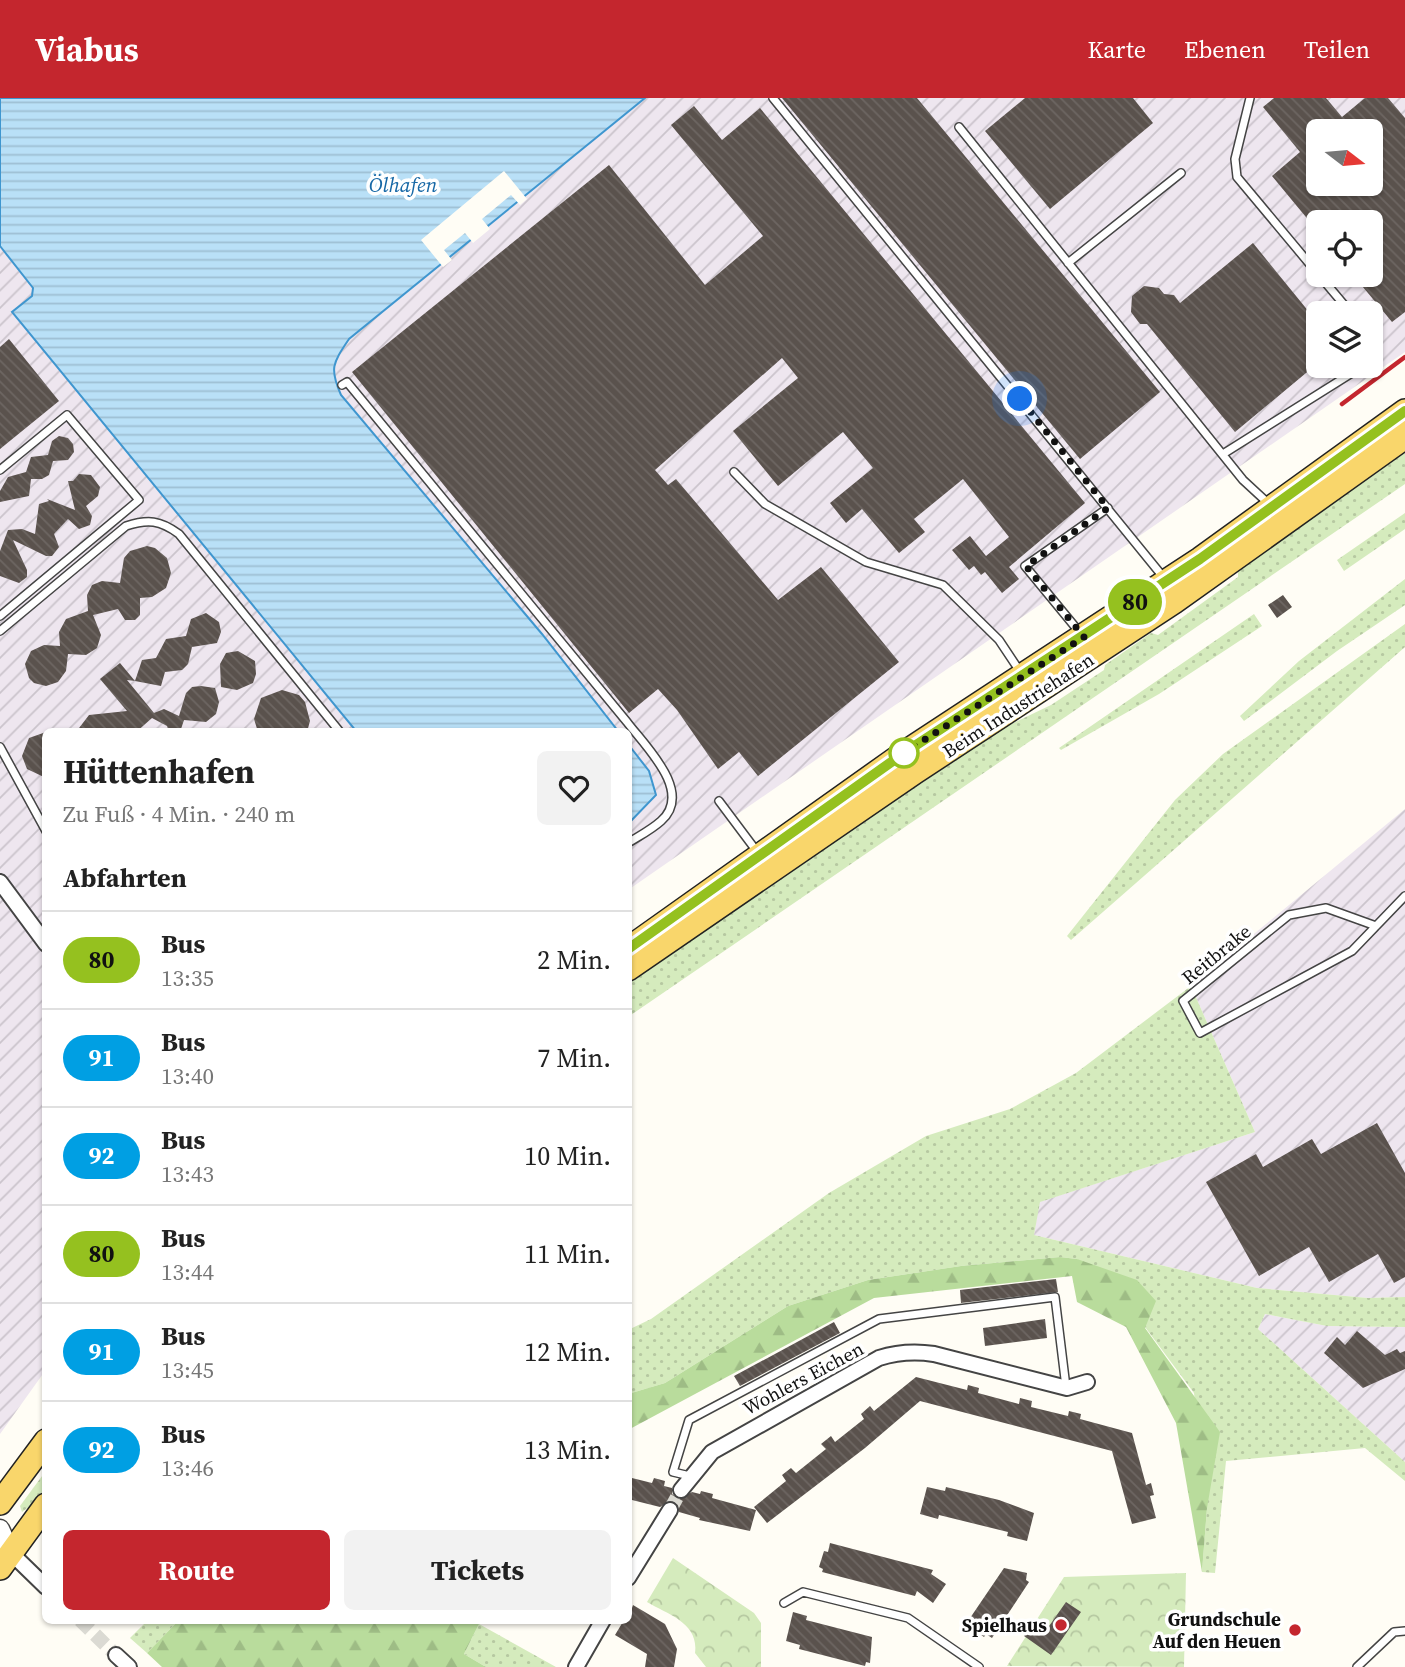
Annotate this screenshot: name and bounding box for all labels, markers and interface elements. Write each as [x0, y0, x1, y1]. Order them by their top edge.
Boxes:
text: Viabus [35, 27, 139, 72]
text: Karte [1087, 33, 1146, 66]
text: Ebenen [1184, 33, 1266, 66]
text: Teilen [1304, 33, 1370, 66]
north arrow [1306, 119, 1382, 196]
map controls [1306, 119, 1383, 378]
water label: Ölhafen [369, 170, 437, 199]
button: locate [1306, 210, 1383, 287]
button: layers [1306, 301, 1383, 378]
your location [1002, 381, 1037, 416]
line badge: 80 [1104, 579, 1166, 625]
text: 80 [1122, 585, 1148, 618]
street label: Beim Industriehafen [937, 646, 1099, 764]
unlabelled marker [889, 738, 919, 768]
text: Hüttenhafen [63, 749, 255, 794]
button: heart [537, 751, 611, 825]
text: Zu Fuß · 4 Min. · 240 m [63, 798, 295, 830]
text: Abfahrten [63, 860, 187, 896]
street label: Reitbrake [1176, 918, 1256, 990]
text: Bus [161, 926, 205, 962]
text: 2 Min. [537, 942, 611, 978]
text: 80 [88, 943, 115, 976]
text: 13:35 [161, 962, 214, 994]
text: Bus [161, 1024, 205, 1060]
text: 7 Min. [537, 1040, 611, 1076]
text: 91 [88, 1041, 115, 1074]
text: 13:40 [161, 1060, 214, 1092]
text: Bus [161, 1122, 205, 1158]
text: 10 Min. [524, 1138, 611, 1174]
text: 92 [88, 1139, 115, 1172]
text: 13:43 [161, 1158, 214, 1190]
text: Bus [161, 1220, 205, 1256]
text: 11 Min. [524, 1236, 611, 1272]
text: 80 [88, 1237, 115, 1270]
text: 13:44 [161, 1256, 214, 1288]
text: Bus [161, 1318, 205, 1354]
text: 12 Min. [524, 1334, 611, 1370]
text: 91 [88, 1335, 115, 1368]
street label: Wohlers Eichen [738, 1335, 868, 1421]
text: 13:45 [161, 1354, 214, 1386]
text: Bus [161, 1416, 205, 1452]
text: 13 Min. [524, 1432, 611, 1468]
text: 92 [88, 1433, 115, 1466]
text: 13:46 [161, 1452, 214, 1484]
button: Route [63, 1530, 330, 1610]
button: Tickets [344, 1530, 611, 1610]
place label: Grundschule Auf den Heuen [1152, 1606, 1281, 1654]
place label: Spielhaus [962, 1612, 1047, 1638]
marker: Spielhaus [1053, 1617, 1069, 1633]
marker: Grundschule Auf den Heuen [1287, 1622, 1303, 1638]

